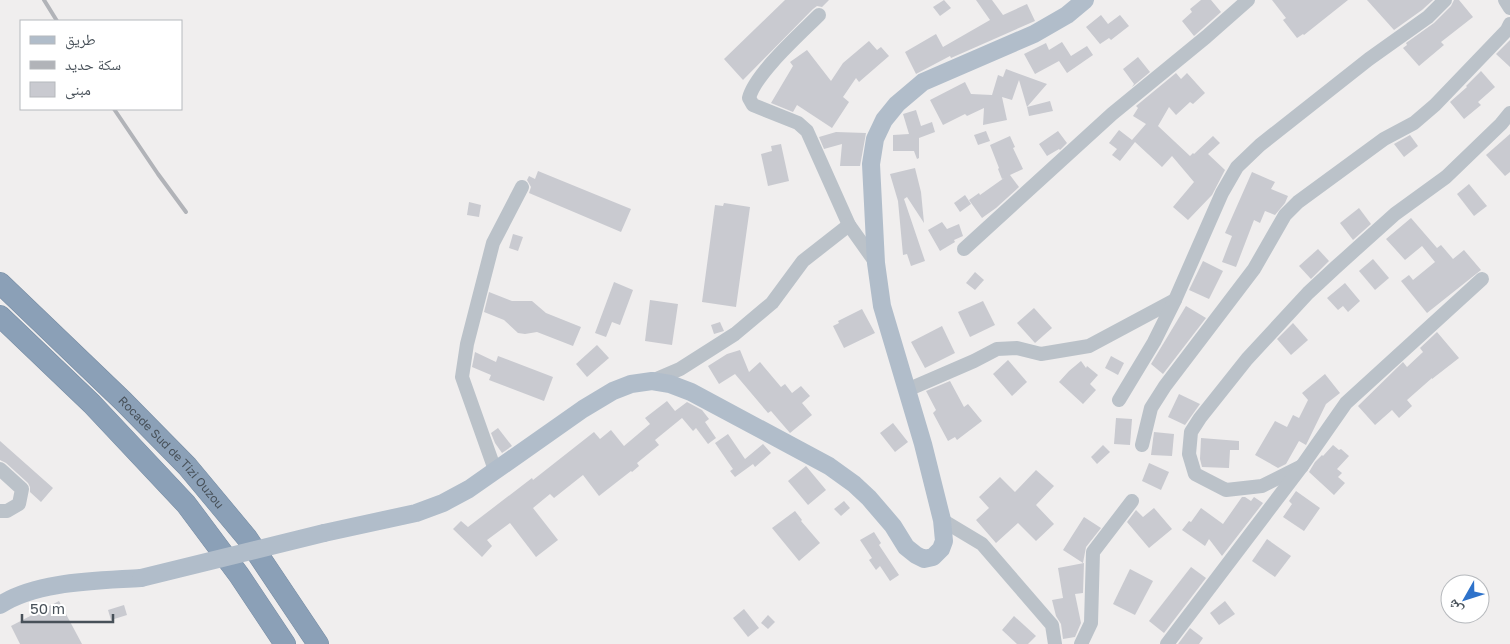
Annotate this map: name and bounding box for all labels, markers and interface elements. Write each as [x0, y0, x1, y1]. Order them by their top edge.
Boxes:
legend [20, 20, 182, 110]
text: طريق [65, 30, 96, 50]
text: سكة حديد [65, 55, 121, 73]
text: مبنى [65, 80, 91, 100]
street label: Rocade Sud de Tizi Ouzou [115, 393, 227, 512]
north arrow [1440, 574, 1490, 624]
scale bar [22, 592, 114, 624]
text: ش [1443, 596, 1467, 619]
text: 50 m [30, 599, 65, 617]

